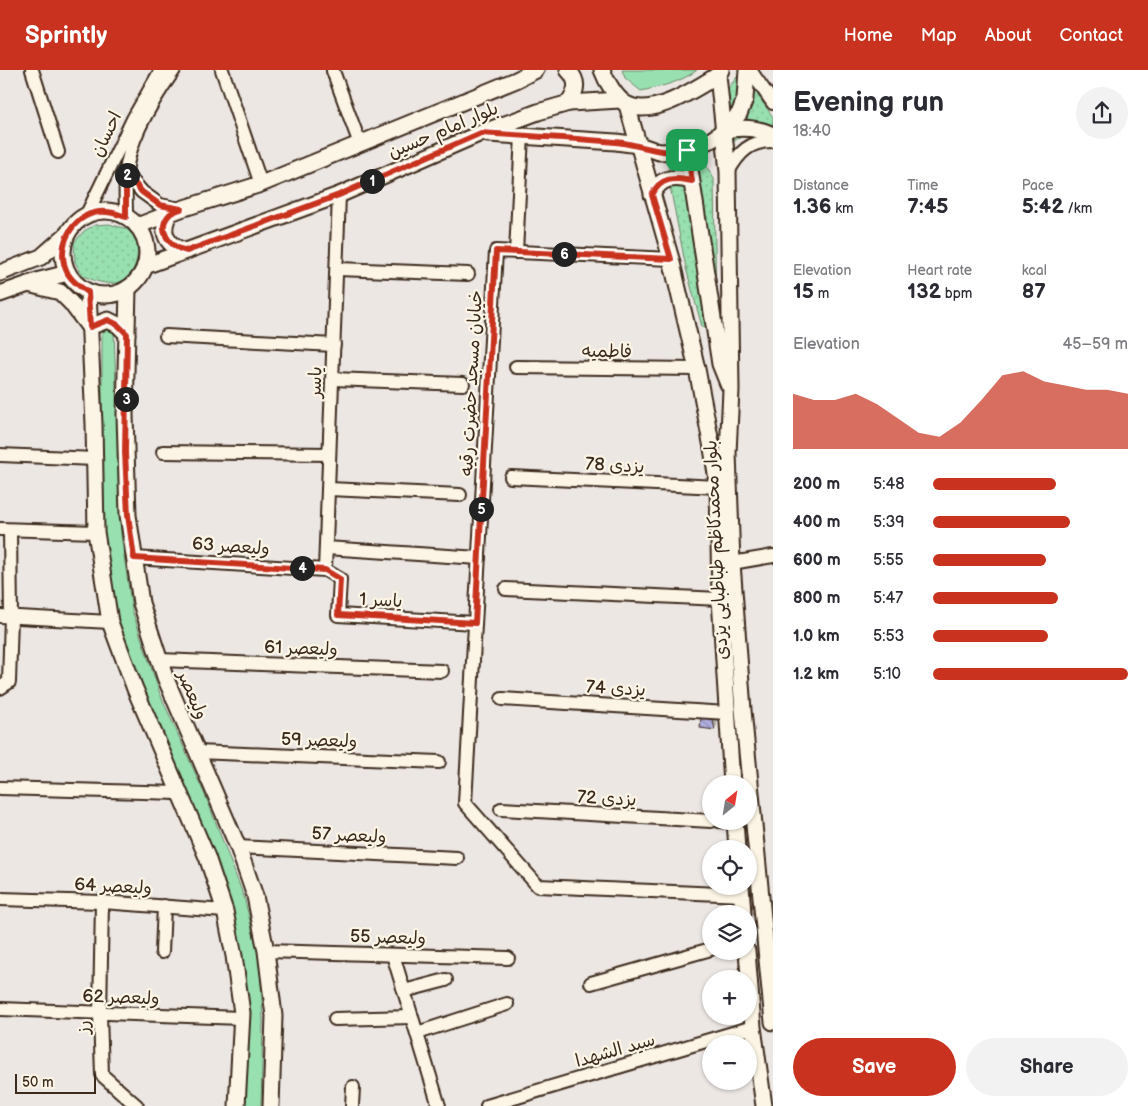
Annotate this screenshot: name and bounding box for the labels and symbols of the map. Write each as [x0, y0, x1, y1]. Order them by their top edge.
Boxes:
street label: بلوار امام حسین [385, 98, 503, 166]
street label: احسان [87, 108, 126, 160]
pin [666, 129, 708, 171]
pin: 2 [114, 162, 140, 188]
pin: 1 [360, 168, 384, 194]
pin: 6 [552, 242, 576, 266]
street label: خیابان مسجد حضرت رقیه [456, 290, 487, 476]
street label: فاطمیه [582, 341, 632, 362]
street label: یاسر [304, 366, 327, 400]
pin: 3 [114, 386, 138, 412]
street label: بلوار محمدکاظم طباطبایی یزدی [700, 439, 736, 660]
street label: یزدی 78 [585, 453, 645, 478]
pin: 5 [468, 496, 494, 522]
street label: ولیعصر 63 [191, 533, 270, 560]
pin: 4 [290, 556, 314, 580]
street label: یاسر 1 [359, 589, 403, 612]
street label: ولیعصر 61 [264, 637, 338, 660]
street label: ولیعصر [172, 666, 212, 723]
street label: یزدی 74 [586, 676, 646, 701]
street label: ولیعصر 59 [280, 729, 357, 752]
north arrow [702, 775, 758, 830]
street label: یزدی 72 [577, 786, 637, 811]
street label: ولیعصر 57 [311, 823, 387, 848]
street label: ولیعصر 64 [74, 874, 152, 899]
street label: ولیعصر 55 [350, 926, 426, 949]
street label: ولیعصر 62 [82, 986, 160, 1009]
street label: رز [73, 1020, 94, 1036]
street label: سید الشهدا [573, 1029, 658, 1072]
scale bar [15, 1071, 96, 1094]

